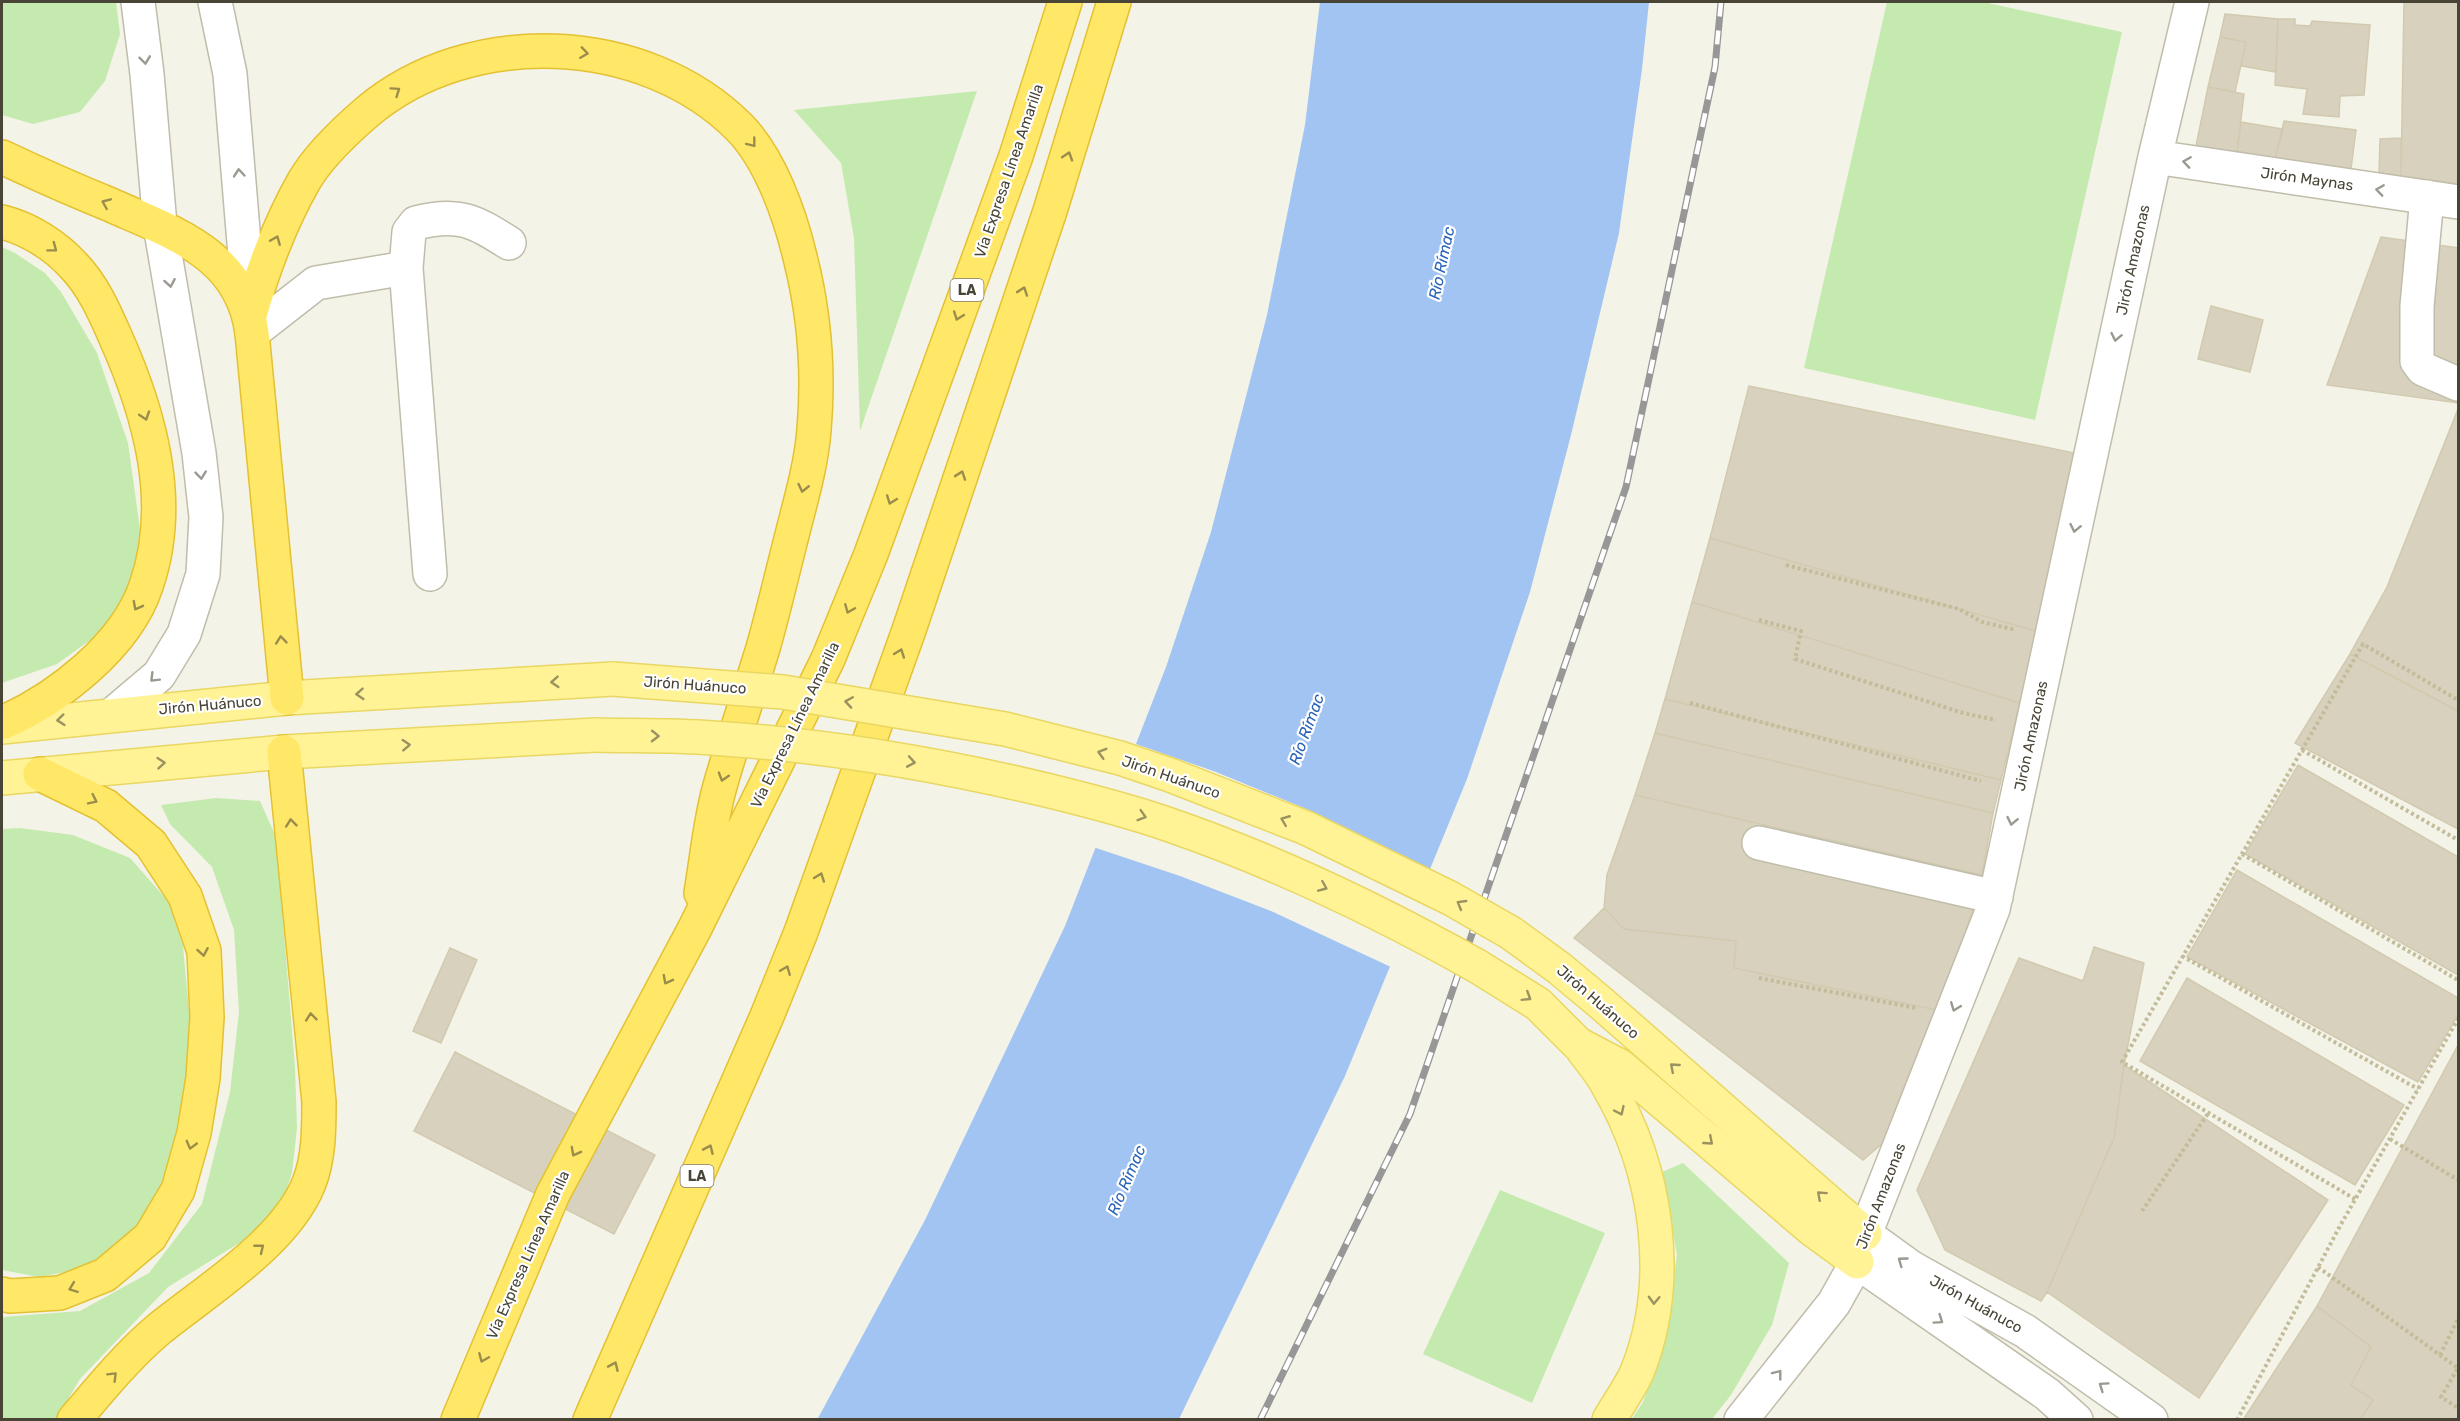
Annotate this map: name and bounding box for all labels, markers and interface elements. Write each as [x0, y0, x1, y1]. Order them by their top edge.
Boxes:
one-way arrow [579, 47, 588, 59]
one-way arrow [139, 55, 151, 64]
street label: Vía Expresa Línea Amarilla [971, 82, 1047, 260]
one-way arrow [390, 87, 401, 98]
one-way arrow [744, 136, 755, 147]
one-way arrow [1061, 151, 1073, 162]
one-way arrow [2182, 156, 2192, 168]
street label: Jirón Maynas [2260, 164, 2355, 194]
one-way arrow [233, 168, 246, 177]
one-way arrow [2375, 185, 2384, 197]
one-way arrow [101, 199, 112, 211]
street label: Jirón Amazonas [2113, 203, 2154, 317]
water label: Río Rímac [1424, 225, 1459, 301]
one-way arrow [269, 235, 281, 246]
one-way arrow [47, 240, 58, 251]
one-way arrow [163, 277, 176, 287]
road number: LA [950, 279, 984, 301]
one-way arrow [1016, 286, 1029, 297]
one-way arrow [952, 311, 965, 321]
one-way arrow [2110, 332, 2123, 342]
one-way arrow [138, 410, 150, 421]
one-way arrow [953, 470, 966, 481]
one-way arrow [194, 471, 207, 480]
one-way arrow [798, 483, 811, 493]
one-way arrow [885, 494, 898, 504]
one-way arrow [2070, 523, 2083, 533]
one-way arrow [133, 600, 144, 610]
one-way arrow [844, 602, 856, 613]
one-way arrow [275, 636, 288, 645]
street label: Vía Expresa Línea Amarilla [747, 639, 843, 811]
one-way arrow [893, 648, 906, 659]
one-way arrow [150, 672, 161, 682]
street label: Jirón Huánuco [643, 672, 747, 698]
one-way arrow [550, 676, 559, 689]
street label: Jirón Amazonas [2011, 679, 2052, 793]
one-way arrow [355, 688, 364, 701]
water label: Río Rímac [1285, 691, 1328, 767]
street label: Jirón Huánuco [158, 692, 262, 718]
one-way arrow [844, 697, 854, 709]
one-way arrow [57, 713, 66, 726]
one-way arrow [650, 730, 659, 743]
one-way arrow [401, 739, 410, 752]
one-way arrow [1097, 748, 1107, 760]
street label: Jirón Huánuco [1119, 752, 1223, 802]
one-way arrow [906, 756, 916, 768]
one-way arrow [156, 757, 165, 770]
one-way arrow [718, 771, 730, 782]
one-way arrow [86, 792, 97, 804]
one-way arrow [1136, 809, 1147, 821]
one-way arrow [1280, 815, 1291, 827]
one-way arrow [2007, 816, 2020, 826]
one-way arrow [285, 819, 298, 828]
one-way arrow [813, 872, 826, 882]
one-way arrow [1317, 880, 1328, 892]
one-way arrow [1456, 900, 1467, 911]
one-way arrow [196, 947, 209, 957]
street label: Jirón Huánuco [1553, 961, 1643, 1043]
one-way arrow [779, 965, 791, 976]
one-way arrow [663, 973, 674, 984]
one-way arrow [1521, 990, 1531, 1002]
one-way arrow [1950, 1001, 1962, 1012]
one-way arrow [305, 1013, 318, 1022]
one-way arrow [1670, 1063, 1681, 1074]
one-way arrow [1613, 1105, 1625, 1116]
one-way arrow [1702, 1133, 1713, 1144]
one-way arrow [185, 1140, 198, 1150]
street label: Jirón Amazonas [1852, 1140, 1910, 1252]
water label: Río Rímac [1103, 1142, 1150, 1218]
one-way arrow [702, 1144, 714, 1155]
one-way arrow [571, 1145, 582, 1156]
road number: LA [680, 1165, 714, 1187]
street label: Vía Expresa Línea Amarilla [483, 1168, 573, 1342]
one-way arrow [1818, 1191, 1828, 1202]
one-way arrow [253, 1245, 264, 1256]
one-way arrow [1898, 1257, 1909, 1268]
street label: Jirón Huánuco [1927, 1271, 2025, 1337]
one-way arrow [68, 1280, 79, 1293]
one-way arrow [1648, 1296, 1661, 1305]
one-way arrow [1933, 1313, 1944, 1324]
one-way arrow [478, 1352, 490, 1363]
one-way arrow [607, 1361, 619, 1372]
one-way arrow [1770, 1369, 1781, 1380]
one-way arrow [106, 1372, 117, 1382]
one-way arrow [2099, 1382, 2110, 1393]

